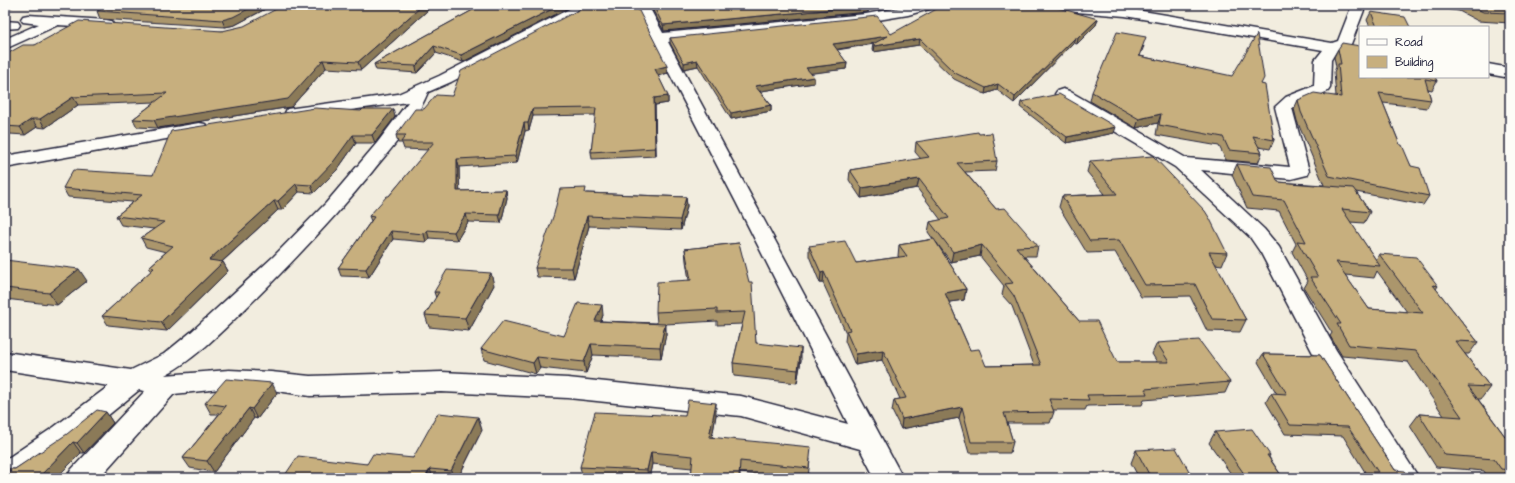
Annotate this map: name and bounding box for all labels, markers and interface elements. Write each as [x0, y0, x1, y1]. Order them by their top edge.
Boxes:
legend [1359, 26, 1489, 78]
text: Road [1395, 34, 1423, 51]
text: Building [1395, 54, 1433, 72]

